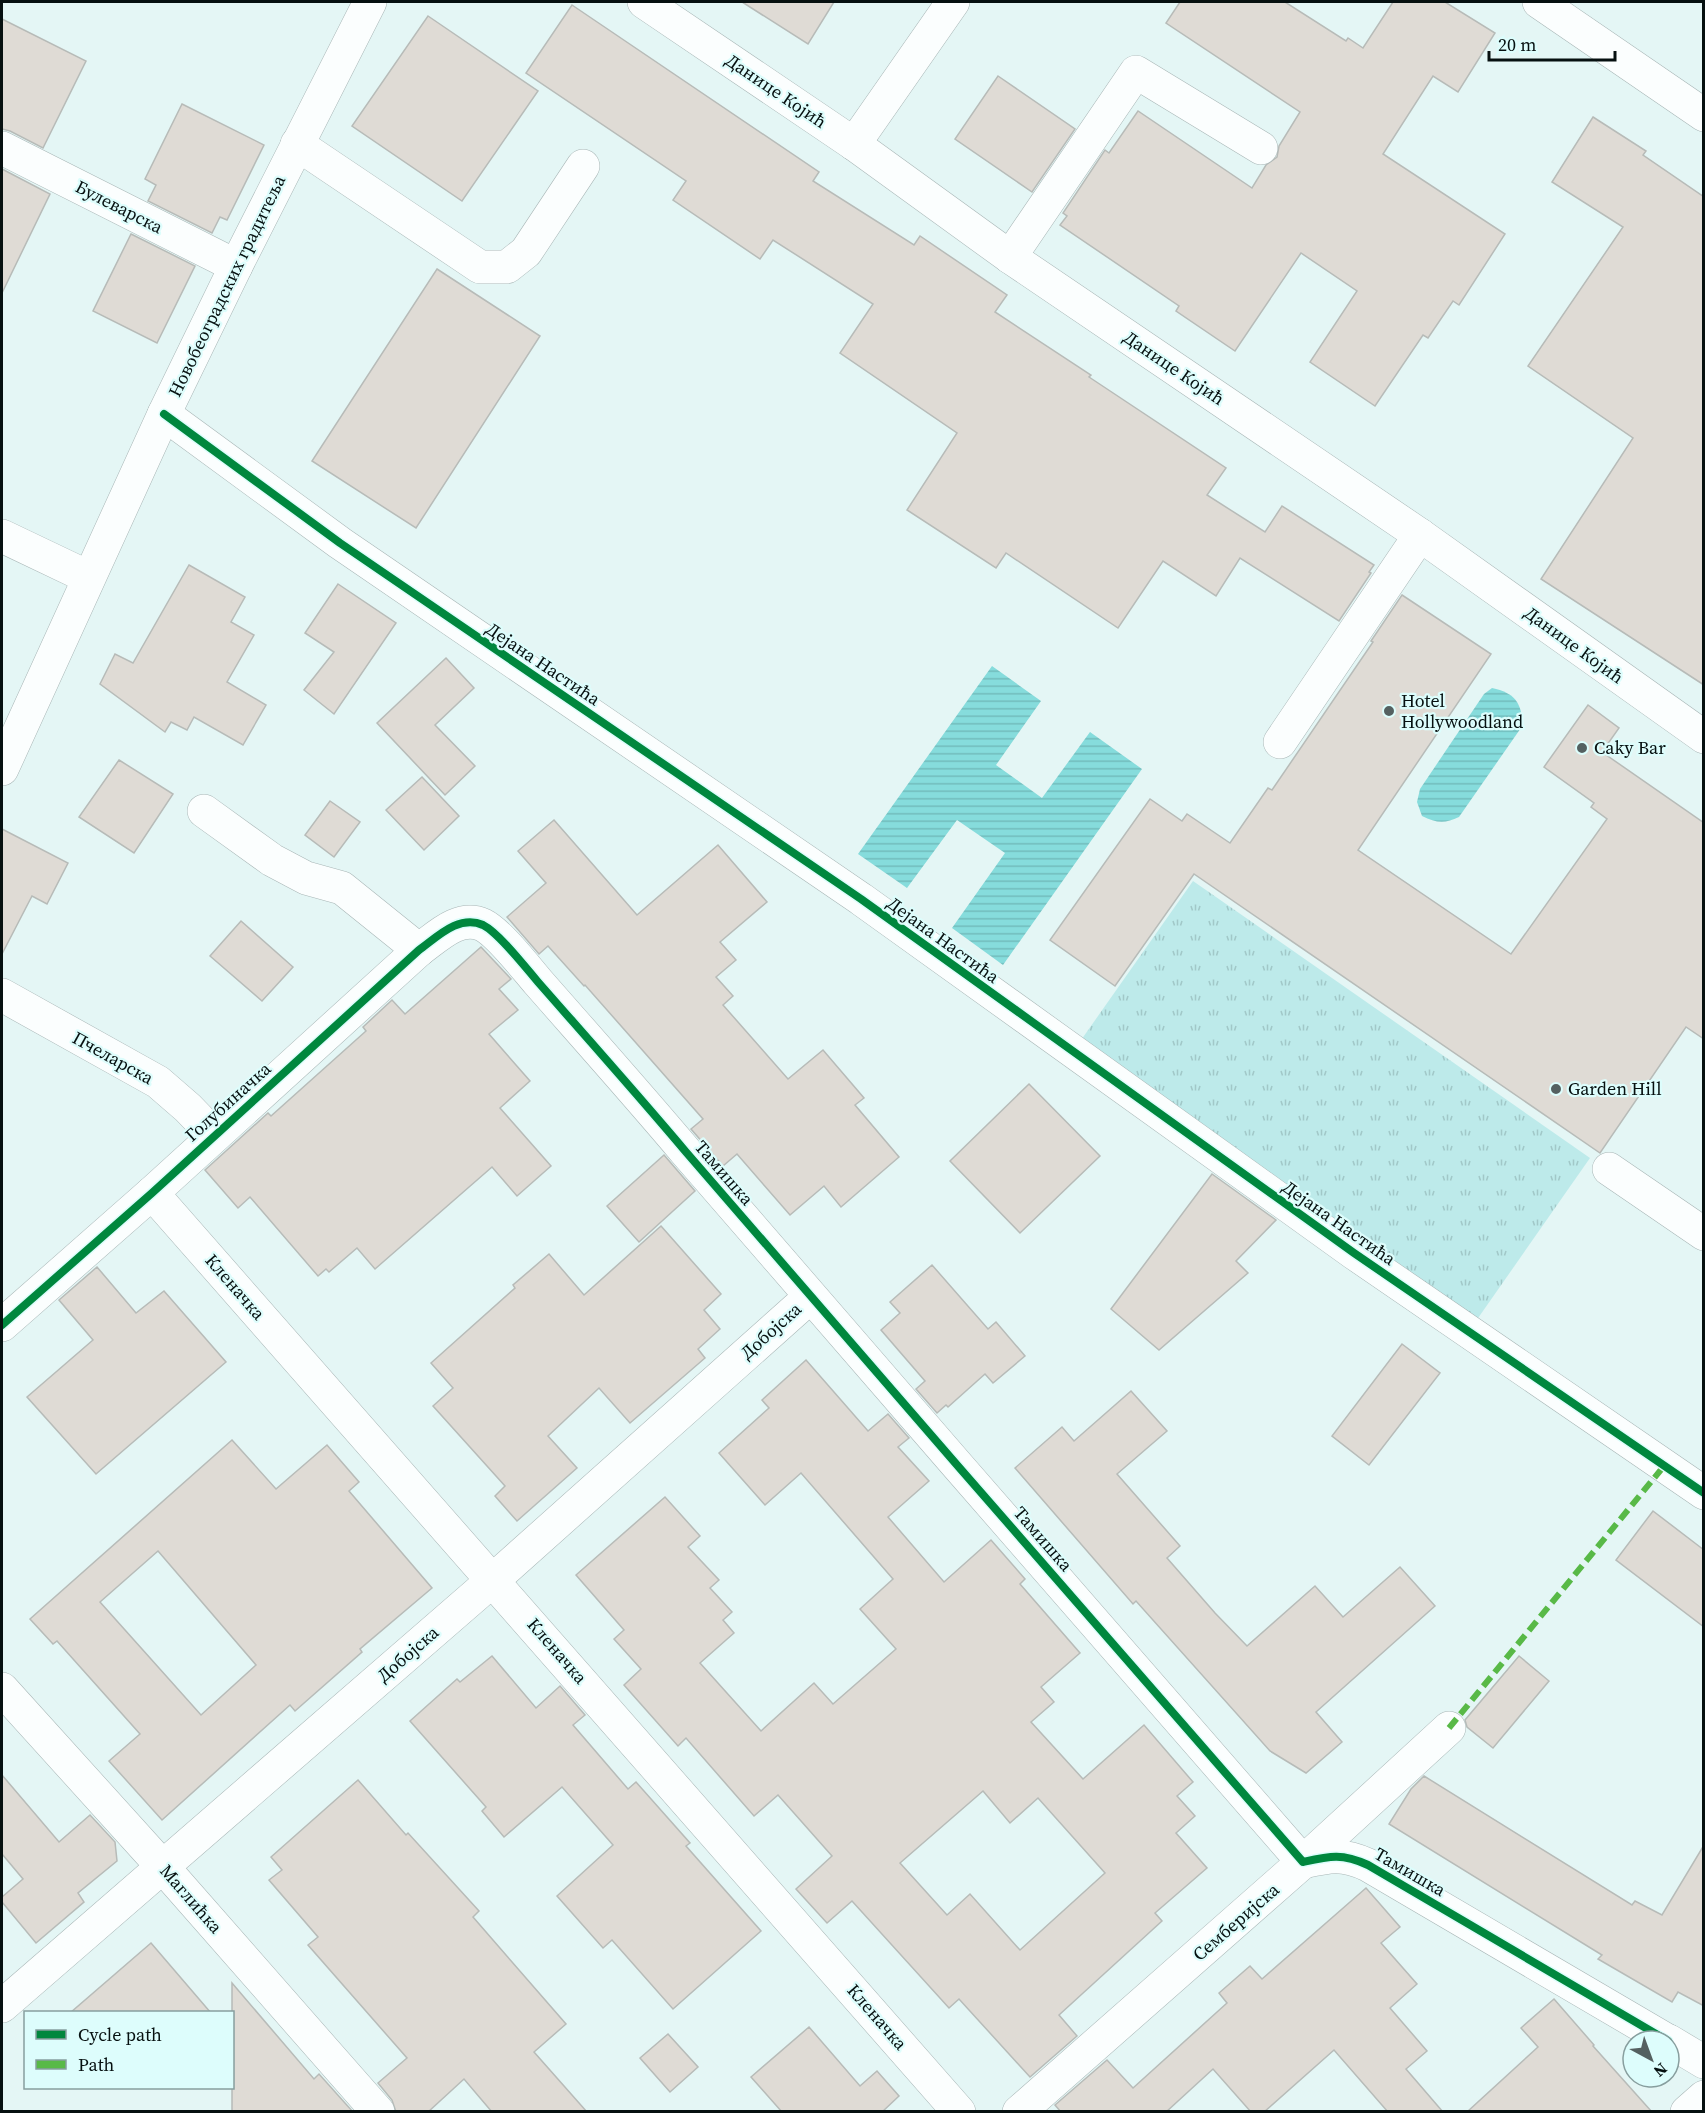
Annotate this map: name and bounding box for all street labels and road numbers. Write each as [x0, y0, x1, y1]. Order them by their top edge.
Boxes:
street label: Данице Којић [721, 47, 832, 134]
street label: Новобеоградских градитеља [162, 170, 292, 401]
street label: Булеварска [71, 174, 168, 240]
street label: Данице Којић [1119, 324, 1230, 411]
street label: Данице Којић [1520, 600, 1629, 689]
street label: Дејана Настића [481, 616, 606, 712]
street label: Дејана Настића [882, 890, 1005, 989]
street label: Пчеларска [68, 1025, 159, 1091]
street label: Голубиначка [179, 1056, 277, 1147]
street label: Тамишка [689, 1135, 760, 1211]
street label: Дејана Настића [1278, 1174, 1402, 1271]
street label: Кленачка [200, 1248, 272, 1326]
street label: Добојска [735, 1296, 807, 1365]
street label: Тамишка [1008, 1501, 1079, 1577]
street label: Кленачка [522, 1612, 594, 1690]
street label: Добојска [371, 1619, 445, 1687]
street label: Тамишка [1370, 1841, 1451, 1902]
street label: Маглићка [154, 1859, 229, 1939]
street label: Семберијска [1187, 1876, 1285, 1966]
street label: Кленачка [842, 1978, 914, 2056]

